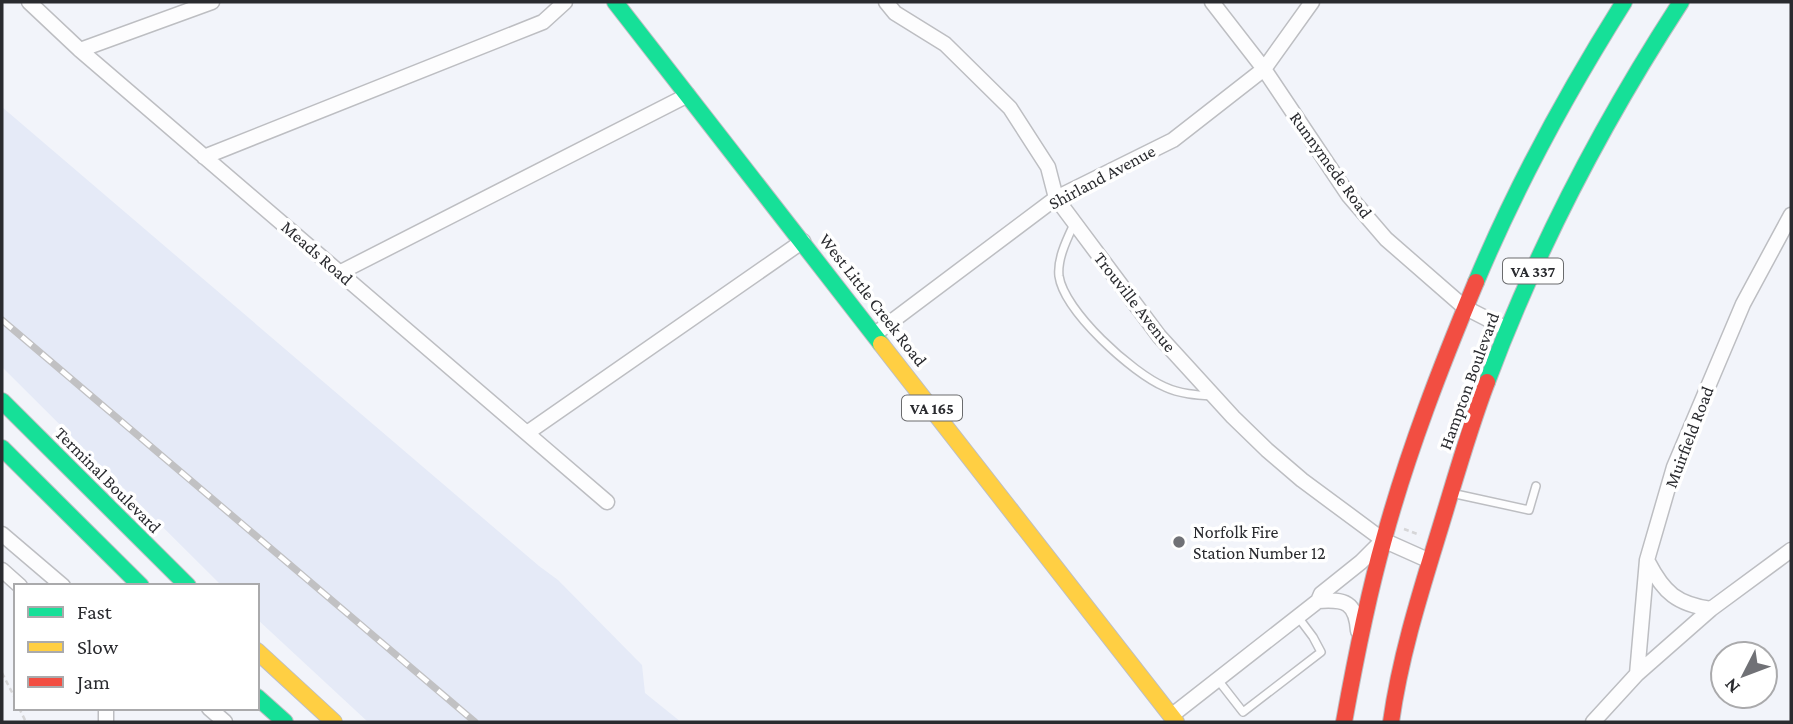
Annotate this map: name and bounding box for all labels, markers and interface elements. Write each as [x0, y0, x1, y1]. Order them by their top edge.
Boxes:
street label: Runnymede Road [1286, 108, 1377, 222]
street label: Shirland Avenue [1045, 141, 1159, 213]
street label: Meads Road [277, 217, 357, 290]
street label: West Little Creek Road [815, 230, 931, 371]
street label: Trouville Avenue [1090, 248, 1180, 356]
road number: VA 337 [1503, 258, 1563, 284]
street label: Hampton Boulevard [1435, 309, 1503, 452]
street label: Muirfield Road [1660, 383, 1718, 491]
road number: VA 165 [902, 396, 962, 420]
street label: Terminal Boulevard [51, 423, 166, 538]
place label: Norfolk Fire Station Number 12 [1193, 522, 1326, 563]
marker: Norfolk Fire Station Number 12 [1171, 534, 1187, 550]
legend [14, 584, 259, 710]
text: Fast [77, 600, 113, 624]
text: Slow [77, 635, 119, 659]
north arrow [1709, 640, 1779, 710]
text: Jam [75, 670, 110, 694]
text: N [1720, 674, 1744, 698]

